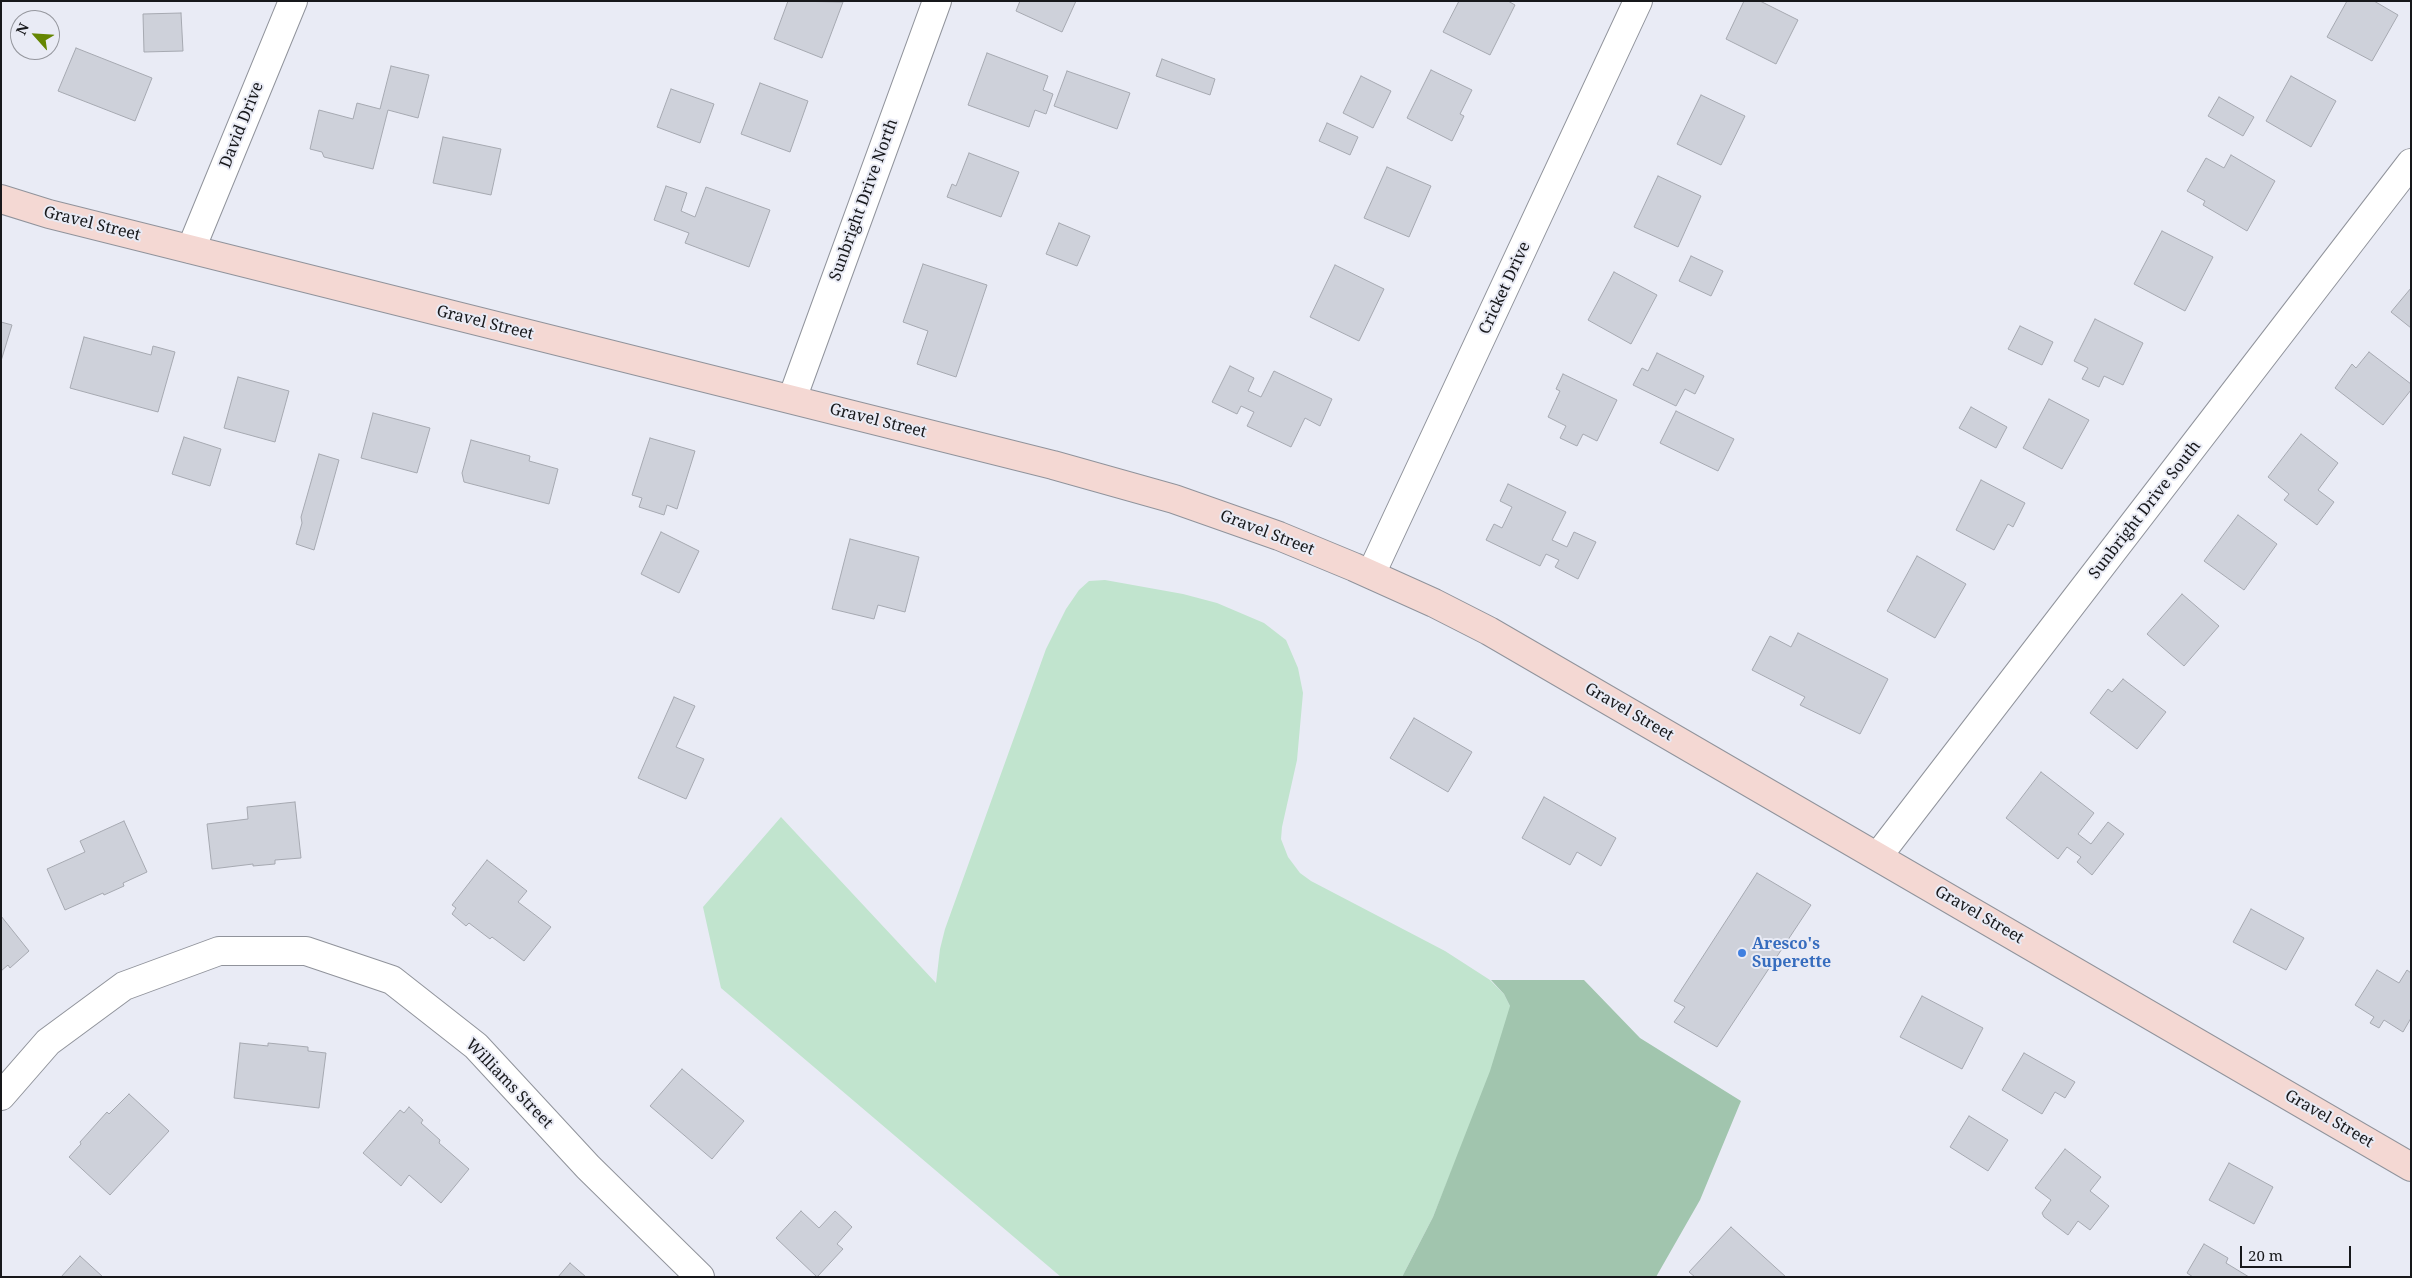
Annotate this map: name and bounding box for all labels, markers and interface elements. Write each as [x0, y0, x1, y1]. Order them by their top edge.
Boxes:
north arrow [10, 10, 60, 60]
text: N [11, 20, 33, 38]
street label: David Drive [216, 79, 268, 171]
street label: Sunbright Drive North [826, 116, 902, 284]
street label: Gravel Street [42, 203, 142, 245]
street label: Cricket Drive [1475, 239, 1535, 337]
street label: Gravel Street [435, 302, 535, 344]
street label: Gravel Street [828, 400, 928, 442]
street label: Sunbright Drive South [2085, 437, 2205, 583]
street label: Gravel Street [1217, 506, 1317, 560]
street label: Gravel Street [1581, 679, 1677, 745]
street label: Gravel Street [1931, 882, 2027, 948]
place label: Aresco's Superette [1752, 934, 1831, 972]
marker: Aresco's Superette [1736, 947, 1748, 959]
street label: Williams Street [461, 1035, 557, 1133]
street label: Gravel Street [2281, 1086, 2377, 1152]
scale bar [2242, 1236, 2353, 1268]
text: 20 m [2248, 1245, 2283, 1265]

